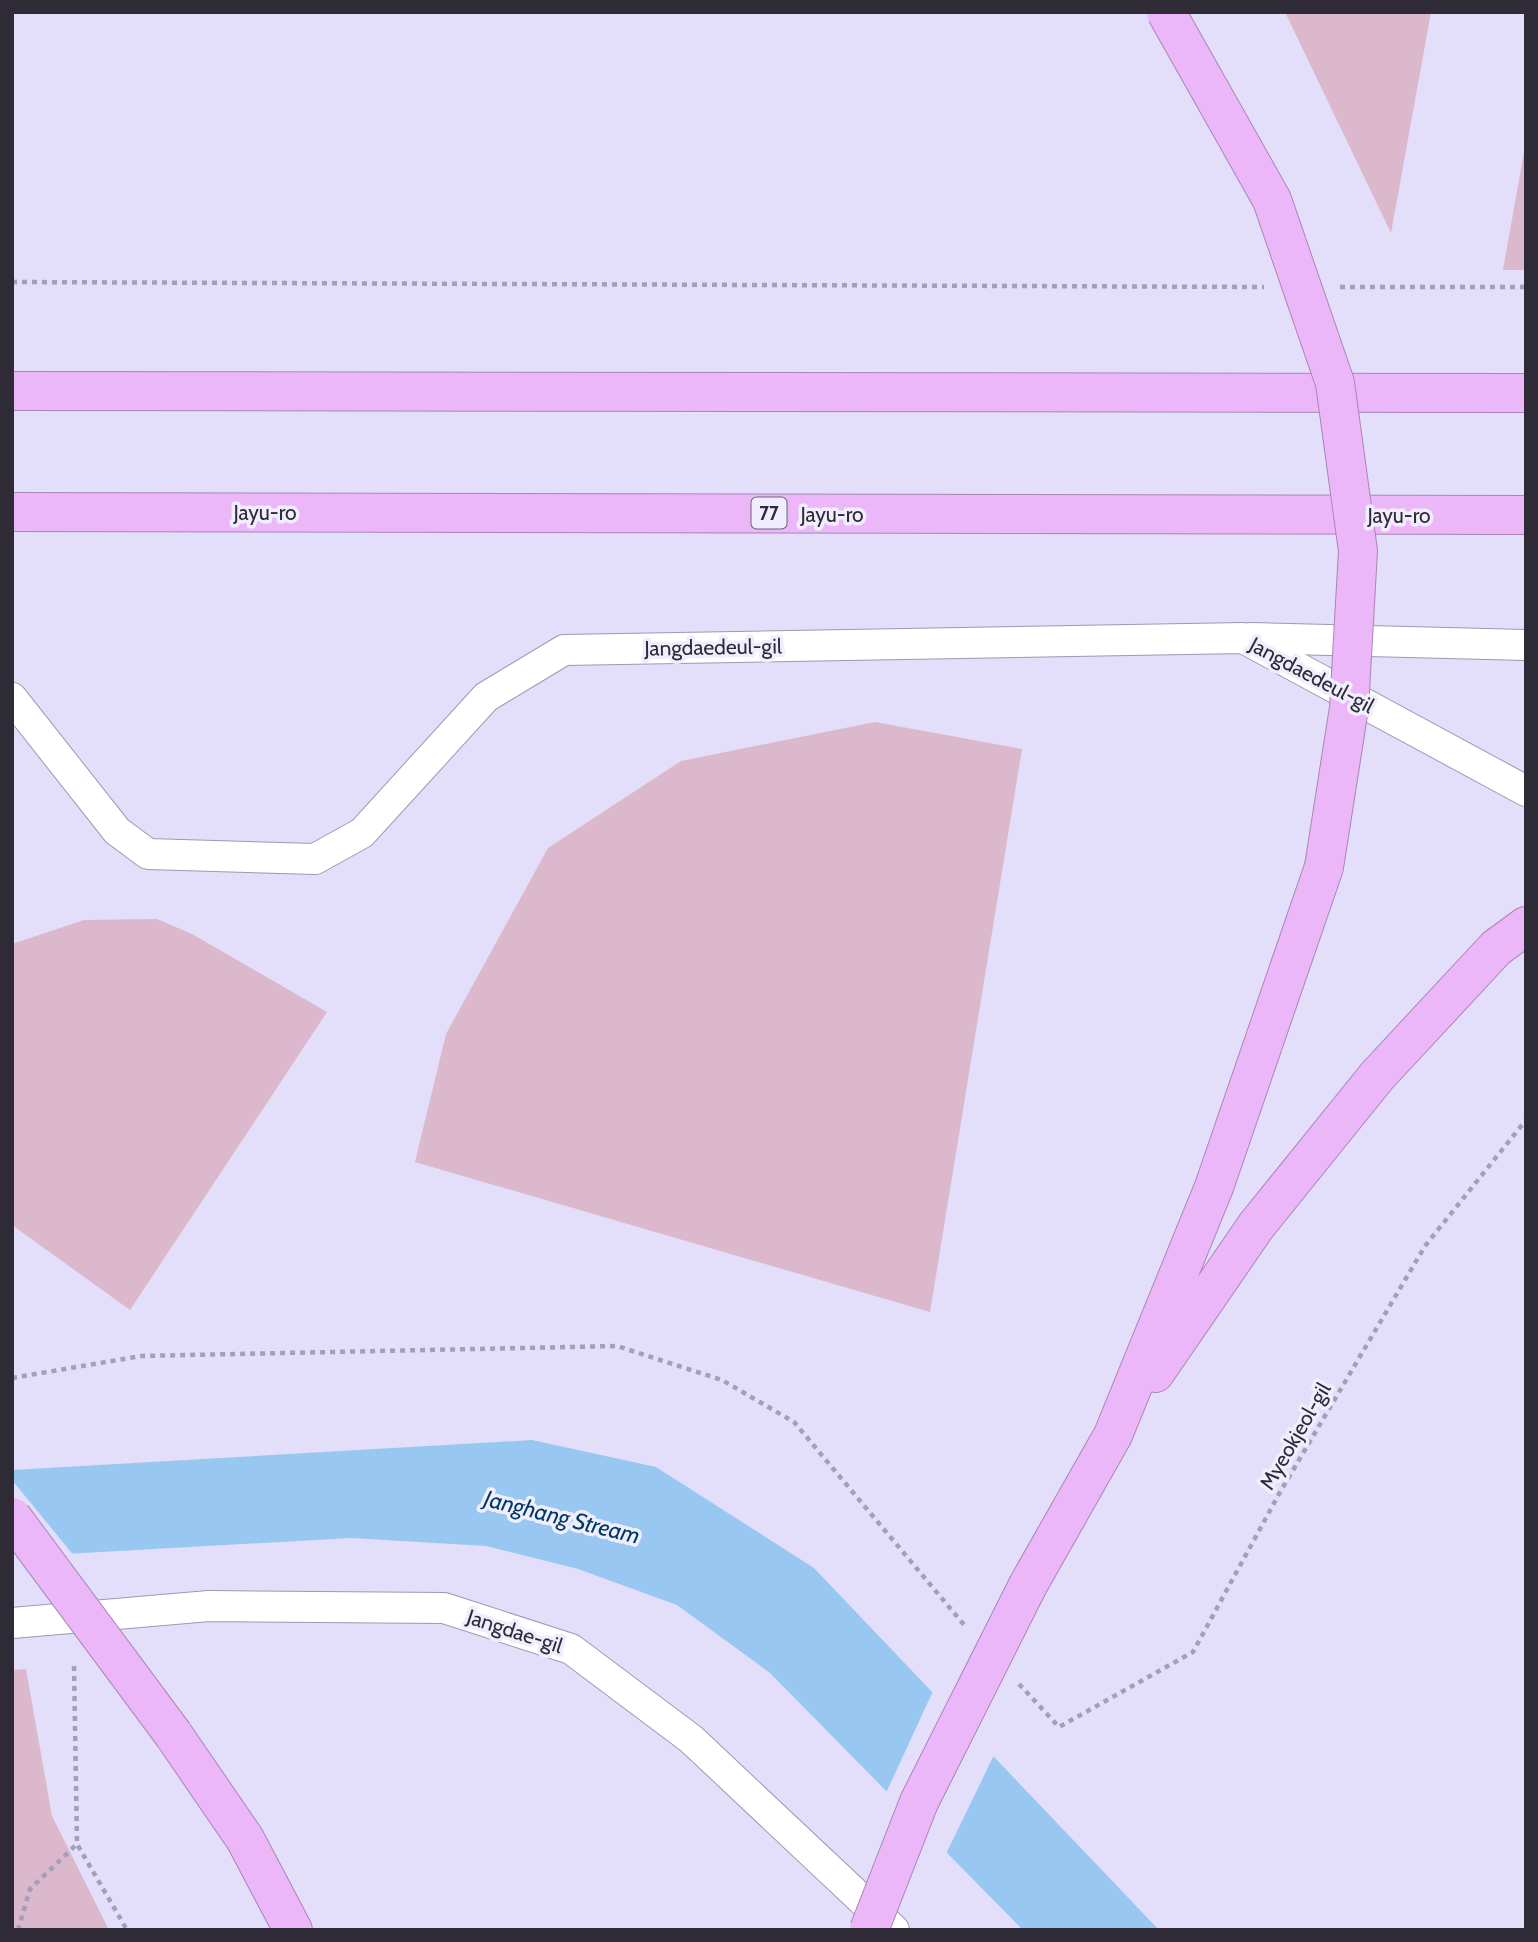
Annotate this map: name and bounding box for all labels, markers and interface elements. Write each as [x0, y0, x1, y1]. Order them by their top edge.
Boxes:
road number: 77 [752, 498, 786, 528]
street label: Jayu-ro [232, 500, 297, 525]
street label: Jayu-ro [799, 502, 864, 527]
street label: Jayu-ro [1366, 503, 1431, 528]
street label: Jangdaedeul-gil [1245, 631, 1379, 718]
street label: Jangdaedeul-gil [643, 633, 782, 661]
street label: Myeokjeol-gil [1254, 1378, 1337, 1495]
water label: Janghang Stream [479, 1484, 643, 1550]
street label: Jangdae-gil [463, 1603, 566, 1658]

